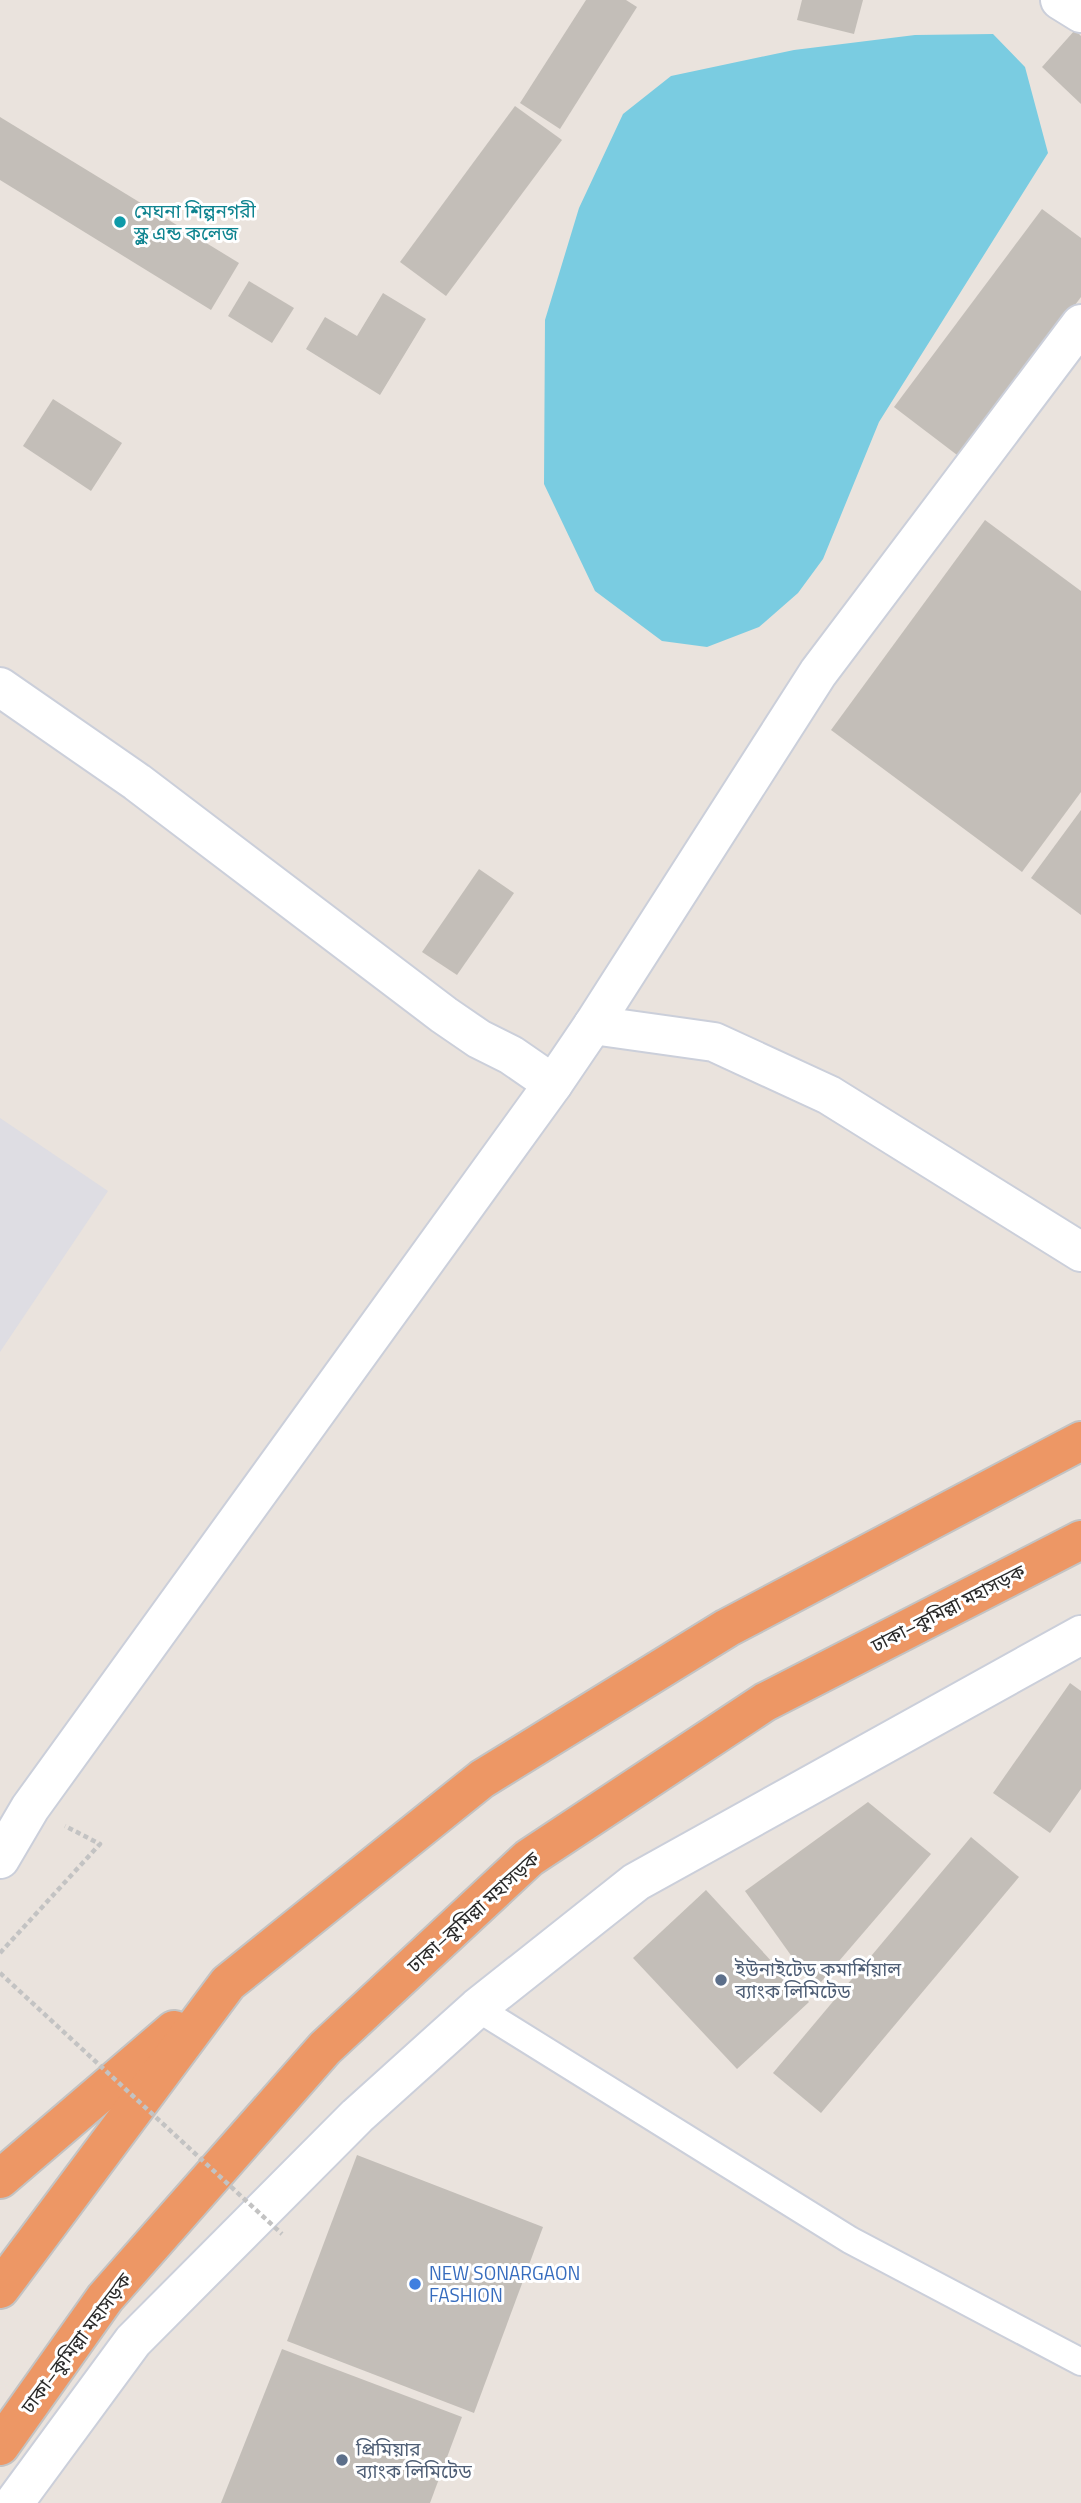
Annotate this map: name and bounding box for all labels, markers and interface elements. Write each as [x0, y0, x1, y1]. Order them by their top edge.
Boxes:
place label: মেঘনা শিল্পনগরী স্কুল এন্ড কলেজ [133, 196, 257, 247]
marker: মেঘনা শিল্পনগরী স্কুল এন্ড কলেজ [112, 214, 128, 230]
street label: ঢাকা–কুমিল্লা মহাসড়ক [865, 1556, 1030, 1659]
street label: ঢাকা–কুমিল্লা মহাসড়ক [399, 1844, 546, 1980]
place label: ইউনাইটেড কমার্শিয়াল ব্যাংক লিমিটেড [734, 1954, 902, 2005]
marker: ইউনাইটেড কমার্শিয়াল ব্যাংক লিমিটেড [713, 1972, 729, 1988]
place label: NEW SONARGAON FASHION [429, 2258, 580, 2309]
street label: ঢাকা–কুমিল্লা মহাসড়ক [12, 2266, 139, 2420]
marker: NEW SONARGAON FASHION [407, 2276, 423, 2292]
place label: প্রিমিয়ার ব্যাংক লিমিটেড [355, 2434, 472, 2485]
marker: প্রিমিয়ার ব্যাংক লিমিটেড [334, 2452, 350, 2468]

